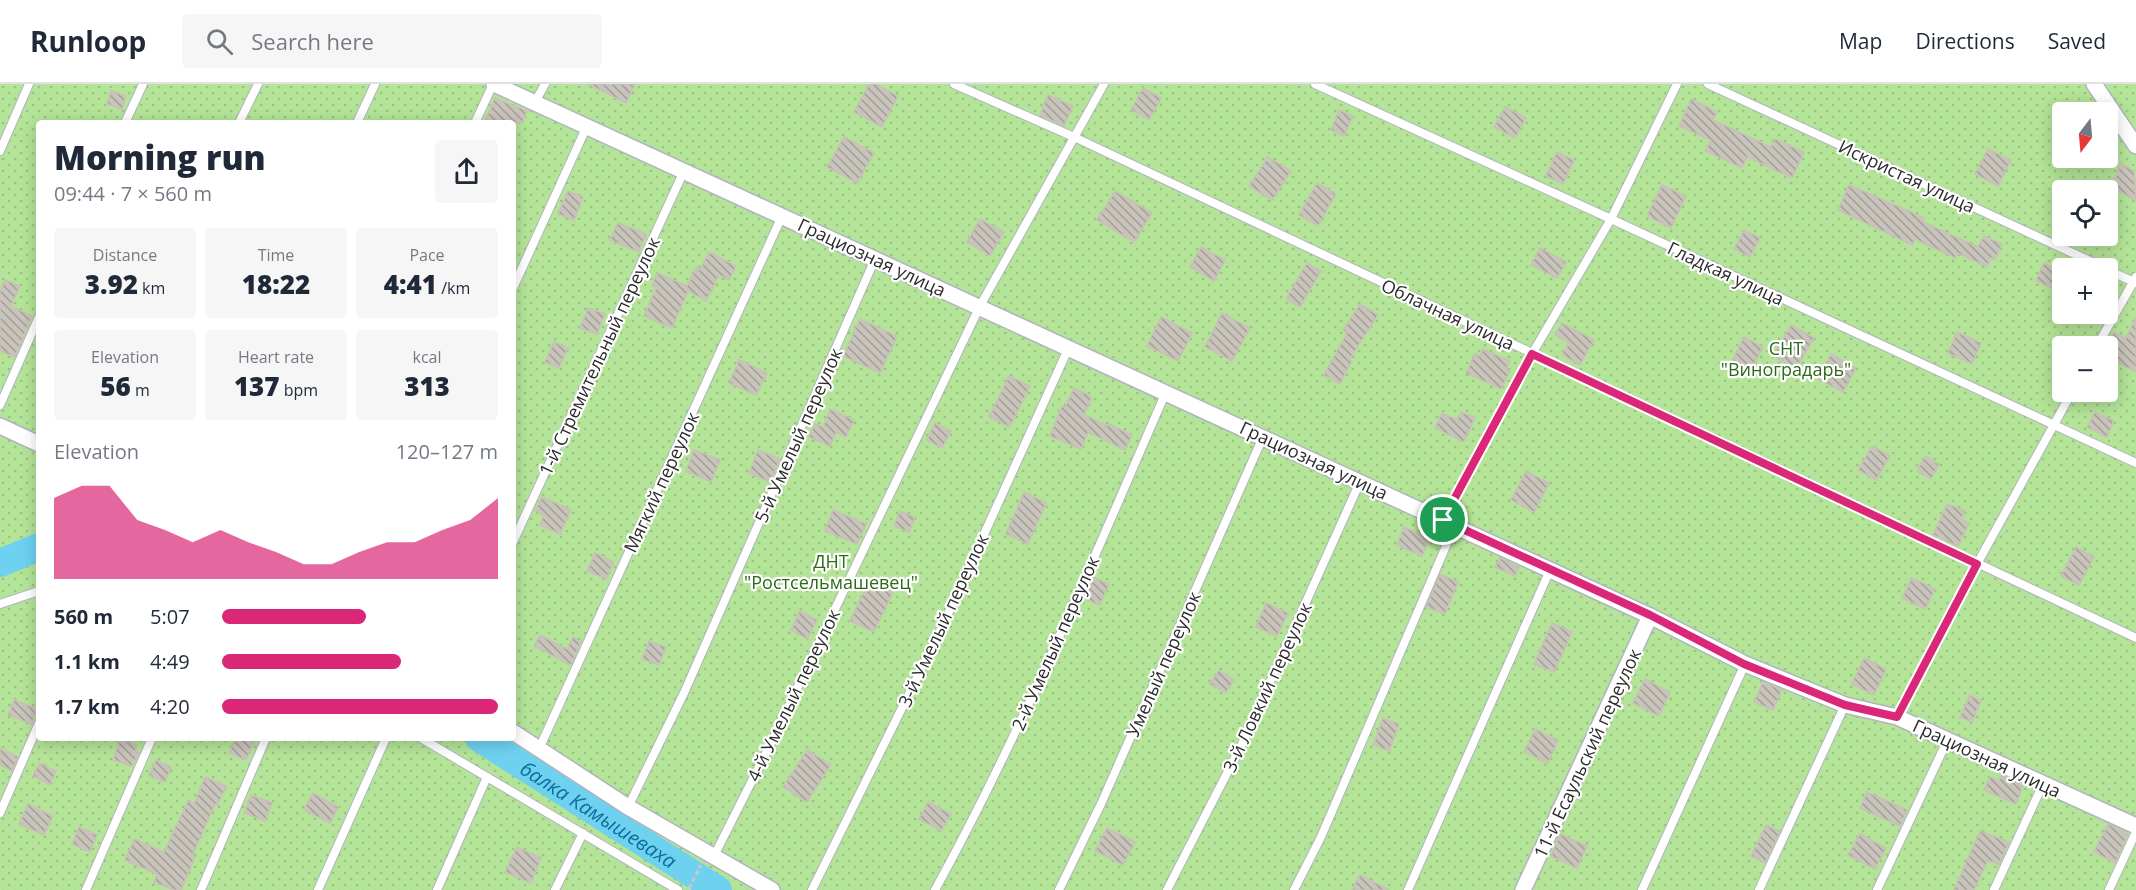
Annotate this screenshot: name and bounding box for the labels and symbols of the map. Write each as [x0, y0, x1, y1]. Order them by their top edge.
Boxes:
north arrow [2052, 102, 2118, 168]
street label: Искристая улица [1835, 134, 1979, 218]
street label: Грациозная улица [794, 212, 950, 302]
street label: 1-й Стремительный переулок [533, 232, 665, 479]
street label: Гладкая улица [1664, 236, 1788, 310]
street label: Облачная улица [1378, 273, 1518, 355]
park label: СНТ "Виноградарь" [1721, 336, 1851, 381]
street label: 5-й Умелый переулок [749, 343, 848, 526]
street label: Мягкий переулок [618, 407, 704, 556]
street label: Грациозная улица [1236, 415, 1392, 505]
pin [1417, 494, 1468, 545]
street label: 3-й Умелый переулок [892, 529, 994, 711]
park label: ДНТ "Ростсельмашевец" [744, 549, 918, 594]
street label: 2-й Умелый переулок [1006, 551, 1105, 734]
street label: Умелый переулок [1120, 587, 1206, 740]
street label: 3-й Ловкий переулок [1217, 598, 1317, 776]
street label: 4-й Умелый переулок [741, 604, 845, 785]
street label: 11-й Есаульский переулок [1528, 644, 1646, 862]
street label: Грациозная улица [1909, 713, 2065, 803]
water label: балка Камышеваха [516, 754, 682, 874]

